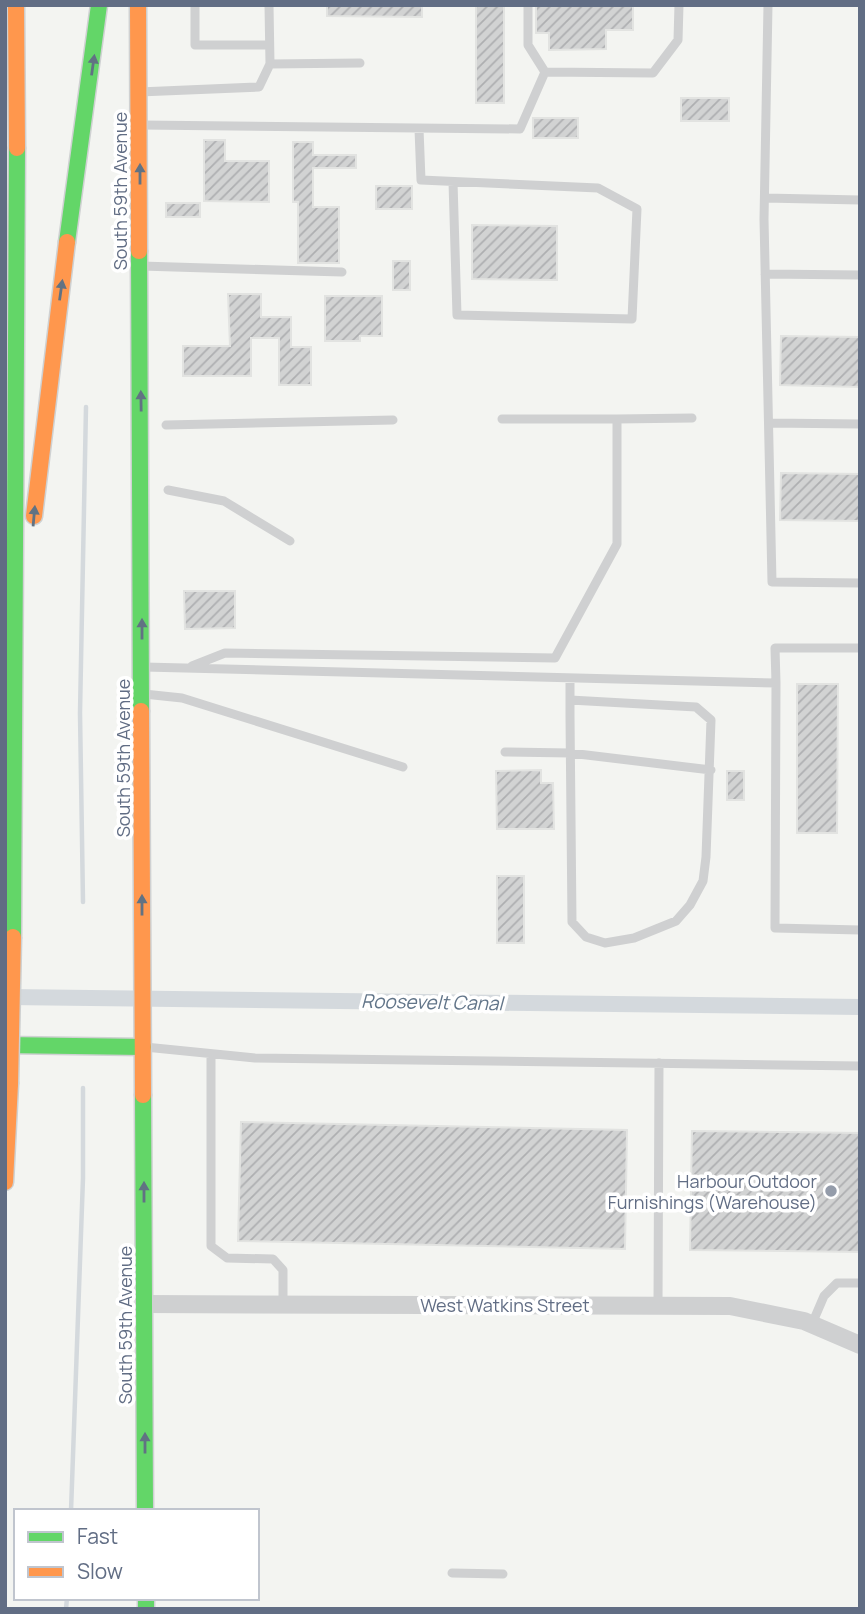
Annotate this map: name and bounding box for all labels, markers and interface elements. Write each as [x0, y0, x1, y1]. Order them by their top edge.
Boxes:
one-way arrow [88, 53, 99, 75]
street label: South 59th Avenue [108, 112, 132, 270]
one-way arrow [134, 163, 145, 185]
one-way arrow [56, 279, 67, 301]
one-way arrow [135, 390, 146, 412]
one-way arrow [29, 504, 40, 526]
one-way arrow [136, 618, 148, 640]
street label: South 59th Avenue [111, 679, 135, 837]
one-way arrow [136, 894, 148, 916]
water label: Roosevelt Canal [361, 988, 506, 1016]
place label: Harbour Outdoor Furnishings (Warehouse) [608, 1169, 818, 1214]
one-way arrow [138, 1181, 150, 1203]
marker: Harbour Outdoor Furnishings (Warehouse) [823, 1183, 839, 1199]
street label: South 59th Avenue [113, 1246, 137, 1404]
street label: West Watkins Street [420, 1293, 590, 1317]
one-way arrow [139, 1431, 151, 1453]
legend [14, 1509, 259, 1600]
text: Fast [77, 1522, 118, 1550]
text: Slow [77, 1557, 123, 1585]

